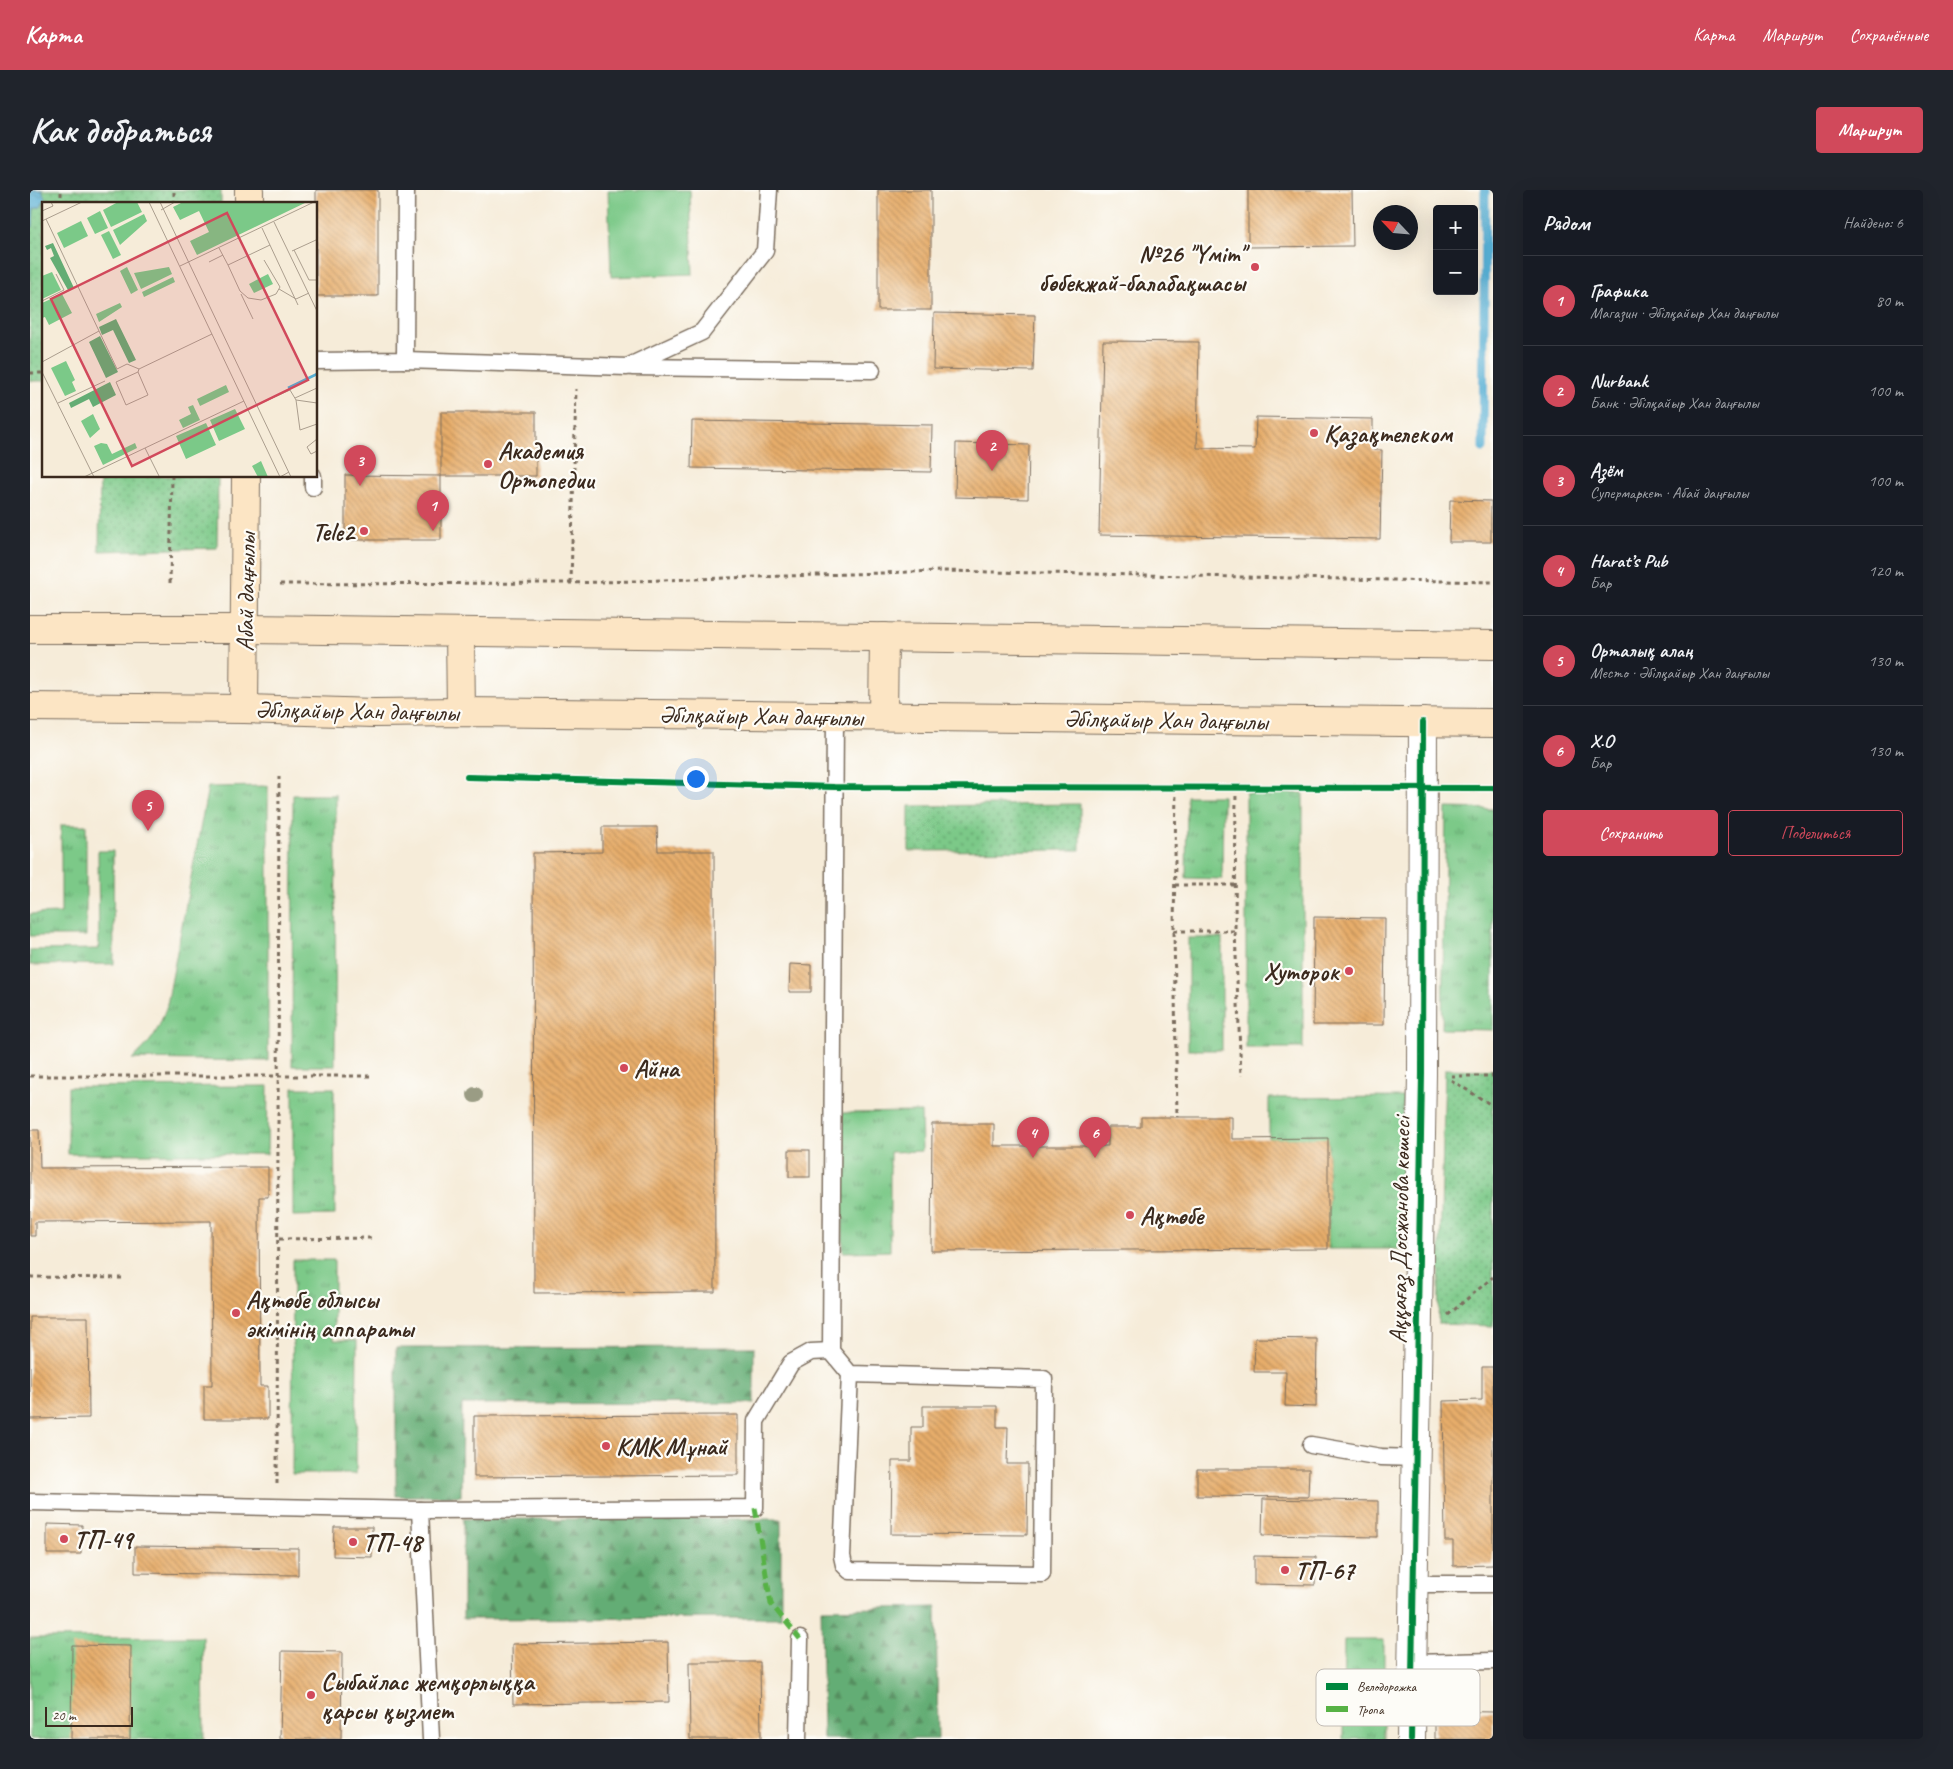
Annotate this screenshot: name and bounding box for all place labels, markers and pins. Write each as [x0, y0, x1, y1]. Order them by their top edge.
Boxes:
place label: №26 "Үміт" бөбекжай-балабақшасы [1039, 238, 1250, 299]
marker: №26 "Үміт" бөбекжай-балабақшасы [1249, 261, 1261, 273]
place label: Қазақтелеком [1324, 418, 1453, 450]
marker: Қазақтелеком [1308, 427, 1320, 439]
pin: 2 [976, 430, 1008, 471]
place label: Академия Ортопедии [498, 435, 595, 496]
pin: 3 [344, 445, 376, 486]
marker: Академия Ортопедии [482, 458, 494, 470]
pin: 1 [417, 490, 449, 531]
place label: Tele2 [312, 516, 357, 548]
marker: Tele2 [358, 525, 370, 537]
pin: 5 [132, 790, 164, 831]
place label: Хуторок [1264, 956, 1341, 988]
marker: Хуторок [1343, 965, 1355, 977]
place label: Айна [634, 1053, 680, 1085]
marker: Айна [618, 1062, 630, 1074]
pin: 4 [1017, 1117, 1049, 1158]
pin: 6 [1079, 1117, 1111, 1158]
place label: Ақтөбе [1140, 1200, 1206, 1232]
marker: Ақтөбе [1124, 1209, 1136, 1221]
place label: Ақтөбе облысы әкімінің аппараты [246, 1284, 416, 1345]
marker: Ақтөбе облысы әкімінің аппараты [230, 1307, 242, 1319]
place label: КMK Мұнай [616, 1431, 730, 1463]
marker: КMK Мұнай [600, 1440, 612, 1452]
place label: ТП-49 [74, 1524, 135, 1556]
place label: ТП-48 [363, 1527, 424, 1559]
marker: ТП-49 [58, 1533, 70, 1545]
marker: ТП-48 [347, 1536, 359, 1548]
place label: ТП-67 [1295, 1555, 1357, 1587]
marker: ТП-67 [1279, 1564, 1291, 1576]
place label: Сыбайлас жемқорлыққа қарсы қызмет [321, 1666, 536, 1727]
marker: Сыбайлас жемқорлыққа қарсы қызмет [305, 1689, 317, 1701]

